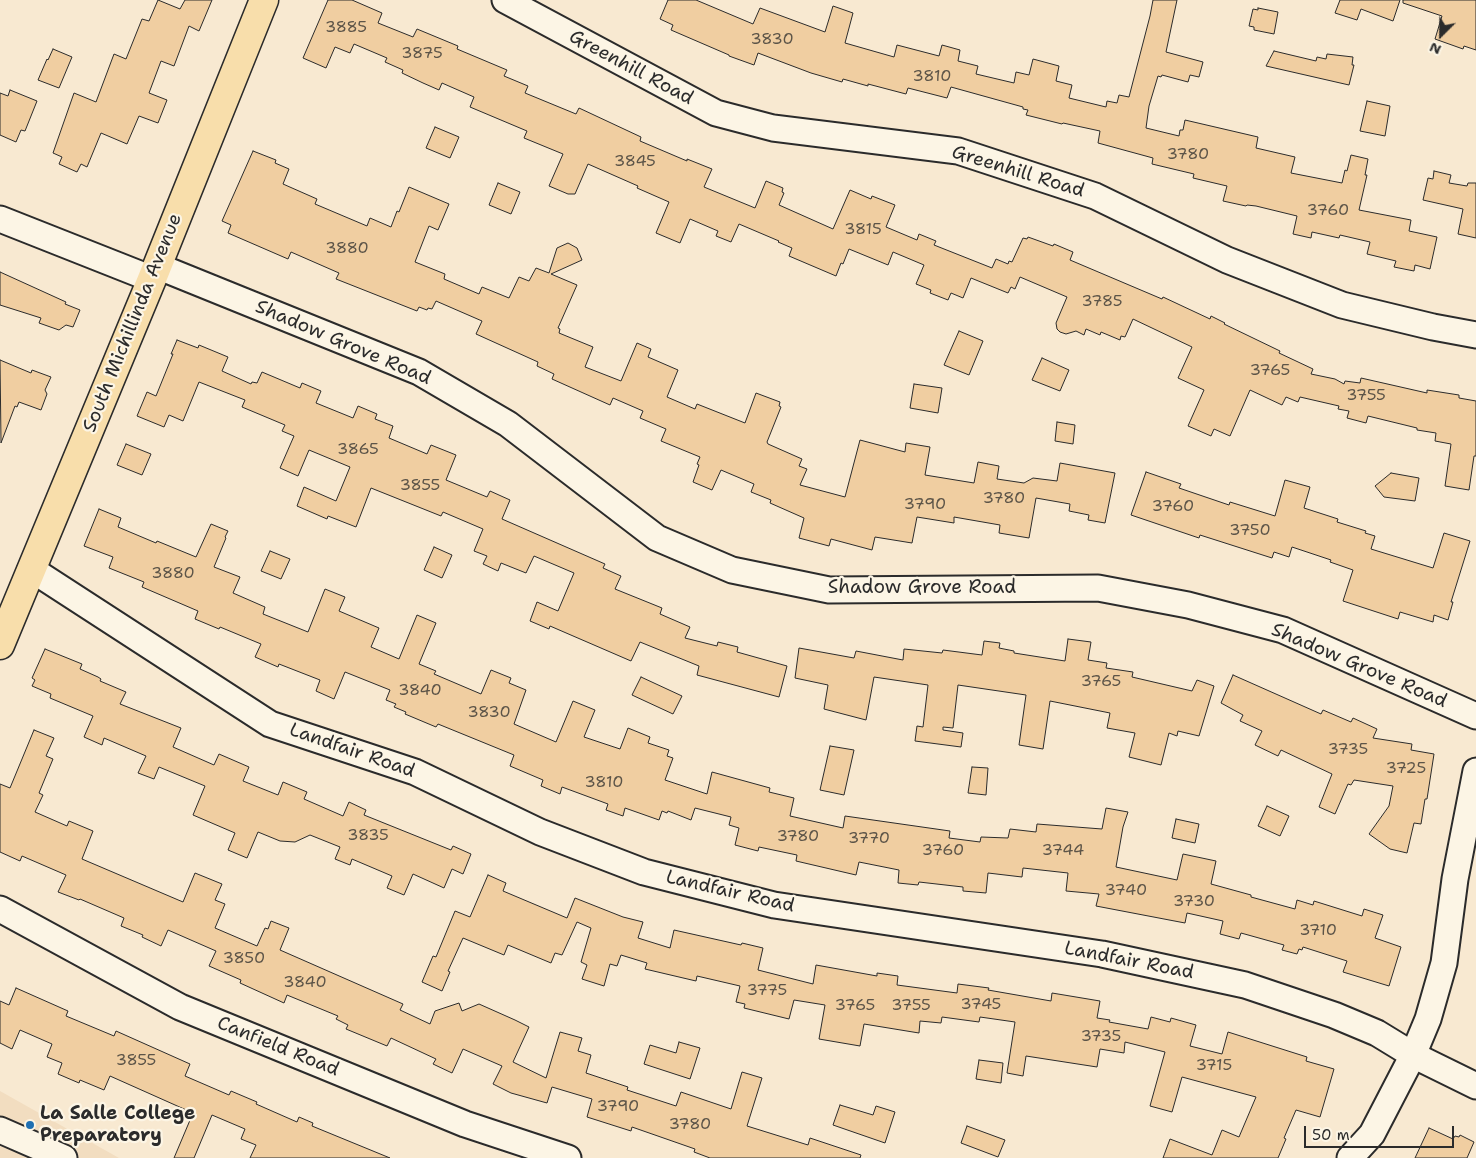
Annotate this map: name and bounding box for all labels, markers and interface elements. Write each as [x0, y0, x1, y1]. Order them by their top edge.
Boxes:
north arrow [1416, 10, 1466, 60]
house number: 3885 [325, 18, 367, 38]
street label: Greenhill Road [565, 26, 697, 110]
house number: 3830 [750, 30, 794, 50]
text: N [1427, 38, 1444, 59]
house number: 3875 [401, 44, 443, 64]
house number: 3810 [913, 67, 951, 87]
street label: Greenhill Road [949, 141, 1087, 203]
house number: 3780 [1167, 145, 1209, 165]
house number: 3845 [614, 152, 656, 172]
house number: 3760 [1307, 201, 1349, 221]
street label: South Michillinda Avenue [79, 210, 187, 436]
house number: 3815 [844, 220, 882, 240]
house number: 3880 [325, 239, 369, 259]
house number: 3785 [1081, 292, 1123, 312]
street label: Shadow Grove Road [252, 296, 434, 390]
house number: 3765 [1250, 361, 1290, 381]
house number: 3755 [1346, 386, 1386, 406]
house number: 3865 [337, 440, 379, 460]
house number: 3855 [400, 476, 440, 496]
house number: 3780 [983, 489, 1025, 509]
house number: 3790 [904, 495, 946, 515]
house number: 3760 [1152, 497, 1194, 517]
house number: 3750 [1229, 521, 1271, 541]
house number: 3880 [151, 564, 195, 584]
street label: Shadow Grove Road [828, 577, 1016, 599]
street label: Shadow Grove Road [1268, 619, 1450, 713]
house number: 3765 [1081, 672, 1121, 692]
house number: 3840 [398, 681, 442, 701]
house number: 3830 [467, 703, 511, 723]
street label: Landfair Road [286, 719, 418, 783]
house number: 3735 [1328, 740, 1368, 760]
house number: 3725 [1386, 759, 1426, 779]
house number: 3810 [585, 773, 623, 793]
house number: 3835 [347, 826, 389, 846]
house number: 3780 [777, 827, 819, 847]
house number: 3770 [848, 829, 890, 849]
house number: 3760 [922, 841, 964, 861]
house number: 3744 [1042, 841, 1084, 861]
street label: Landfair Road [663, 866, 797, 918]
house number: 3740 [1105, 881, 1147, 901]
house number: 3730 [1173, 892, 1215, 912]
house number: 3710 [1299, 921, 1337, 941]
street label: Landfair Road [1062, 937, 1196, 985]
house number: 3850 [223, 949, 265, 969]
house number: 3840 [283, 973, 327, 993]
house number: 3775 [747, 981, 787, 1001]
house number: 3745 [961, 995, 1001, 1015]
house number: 3765 [835, 996, 875, 1016]
house number: 3755 [891, 996, 931, 1016]
street label: Canfield Road [214, 1012, 342, 1082]
house number: 3735 [1081, 1027, 1121, 1047]
house number: 3855 [116, 1051, 156, 1071]
house number: 3715 [1196, 1056, 1232, 1076]
house number: 3790 [597, 1097, 639, 1117]
place label: La Salle College Preparatory [40, 1103, 195, 1147]
house number: 3780 [669, 1115, 711, 1135]
scale bar [1306, 1116, 1456, 1148]
marker: La Salle College Preparatory [24, 1119, 36, 1131]
text: 50 m [1312, 1125, 1350, 1145]

